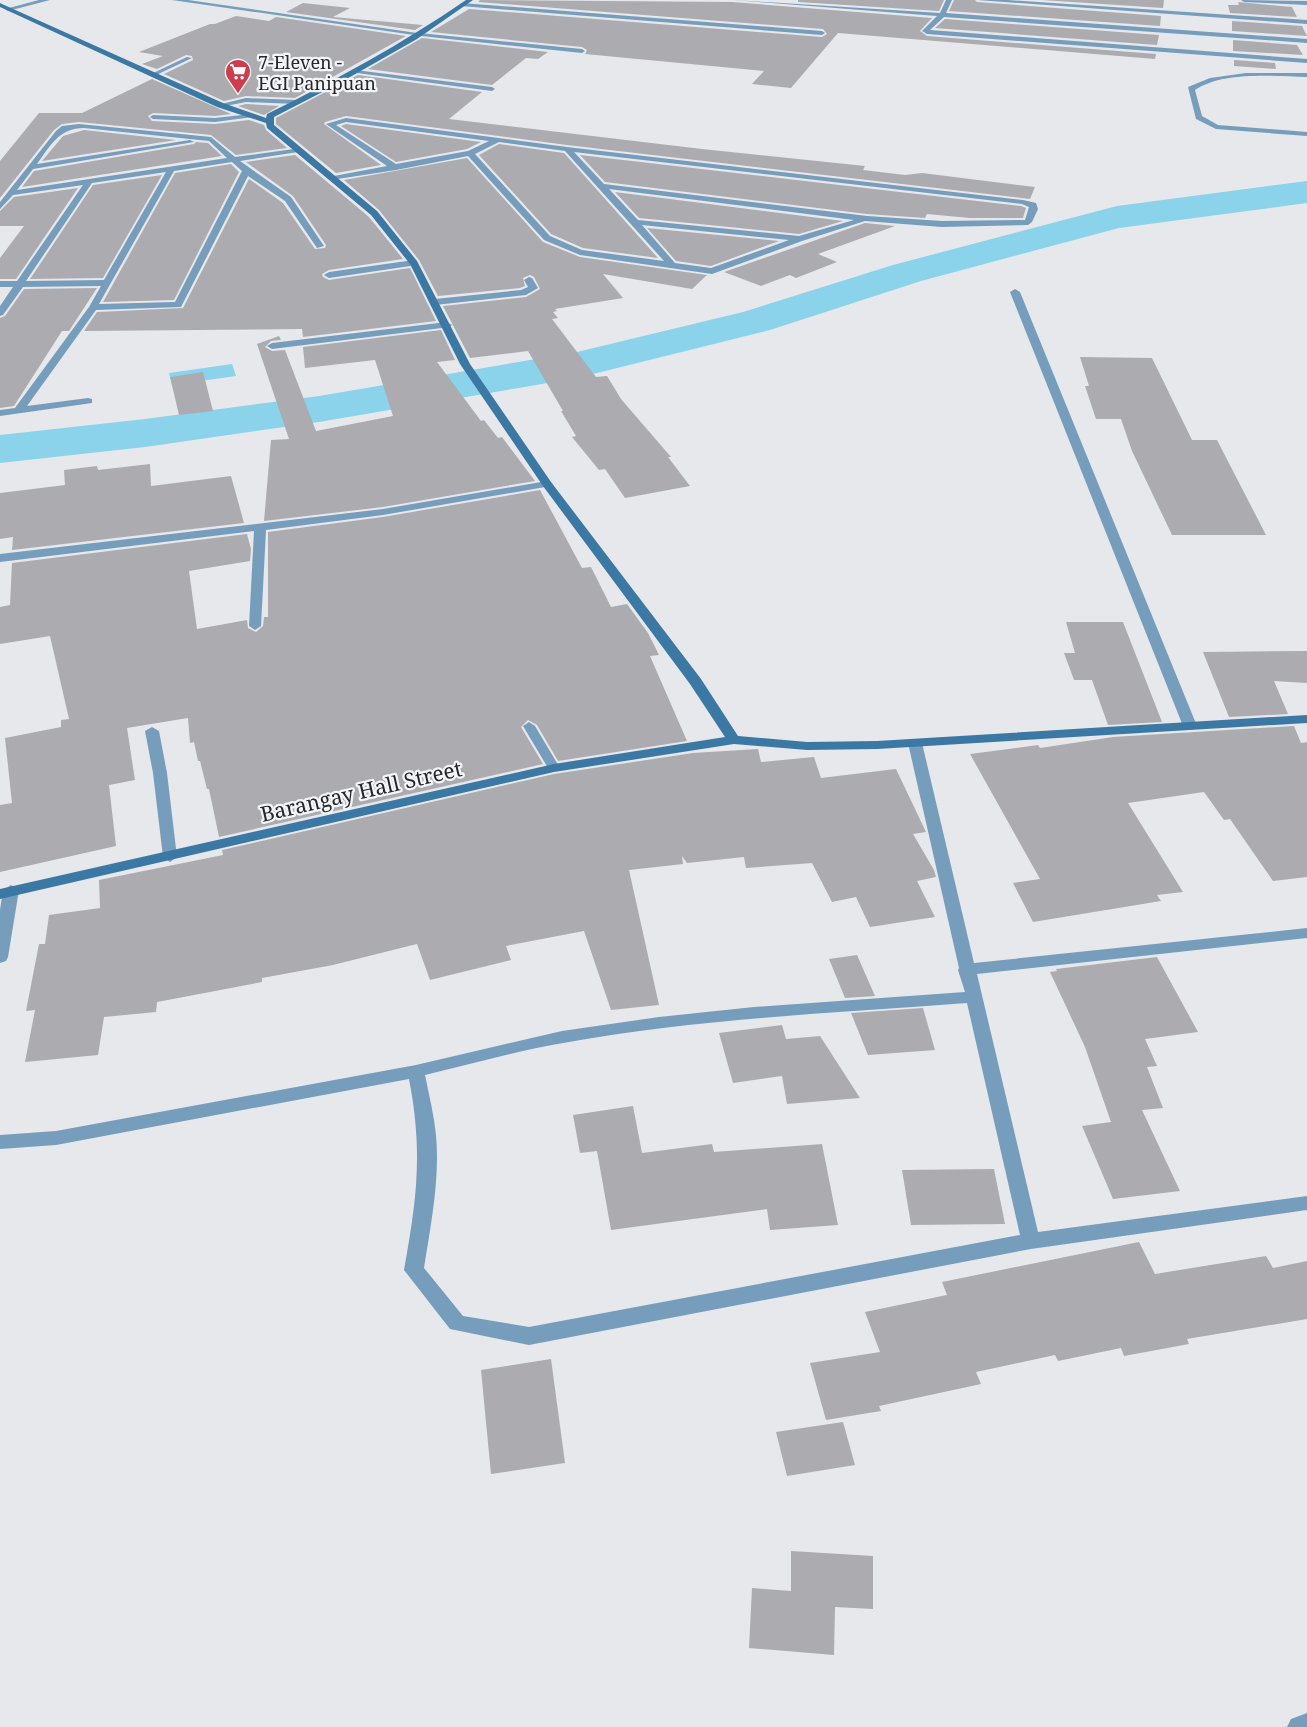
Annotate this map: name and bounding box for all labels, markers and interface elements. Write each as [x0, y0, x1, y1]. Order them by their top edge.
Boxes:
place label: 7-Eleven - EGI Panipuan [258, 50, 376, 95]
supermarket icon: 7-Eleven - EGI Panipuan [223, 57, 253, 95]
street label: Barangay Hall Street [258, 754, 464, 828]

